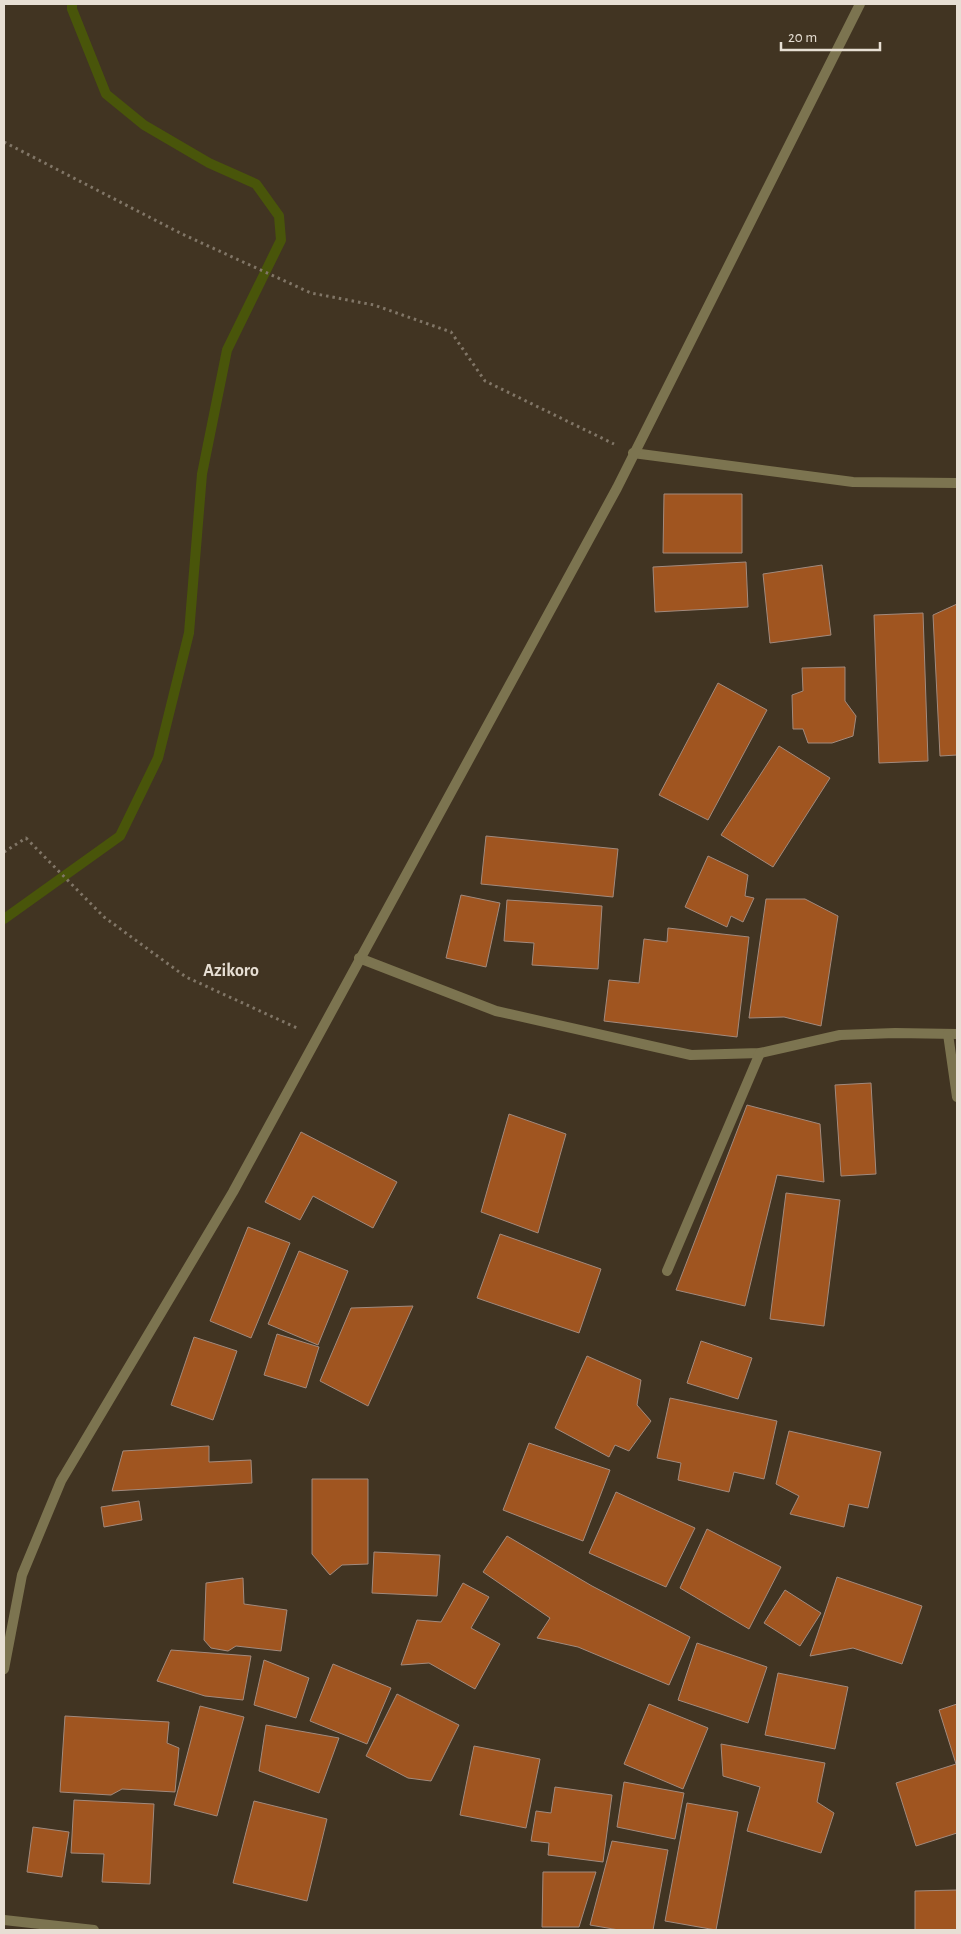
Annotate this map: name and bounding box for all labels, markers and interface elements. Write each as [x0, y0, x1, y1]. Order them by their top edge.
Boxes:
scale bar [781, 20, 880, 52]
text: 20 m [788, 30, 817, 45]
district label: Azikoro [203, 962, 259, 980]

